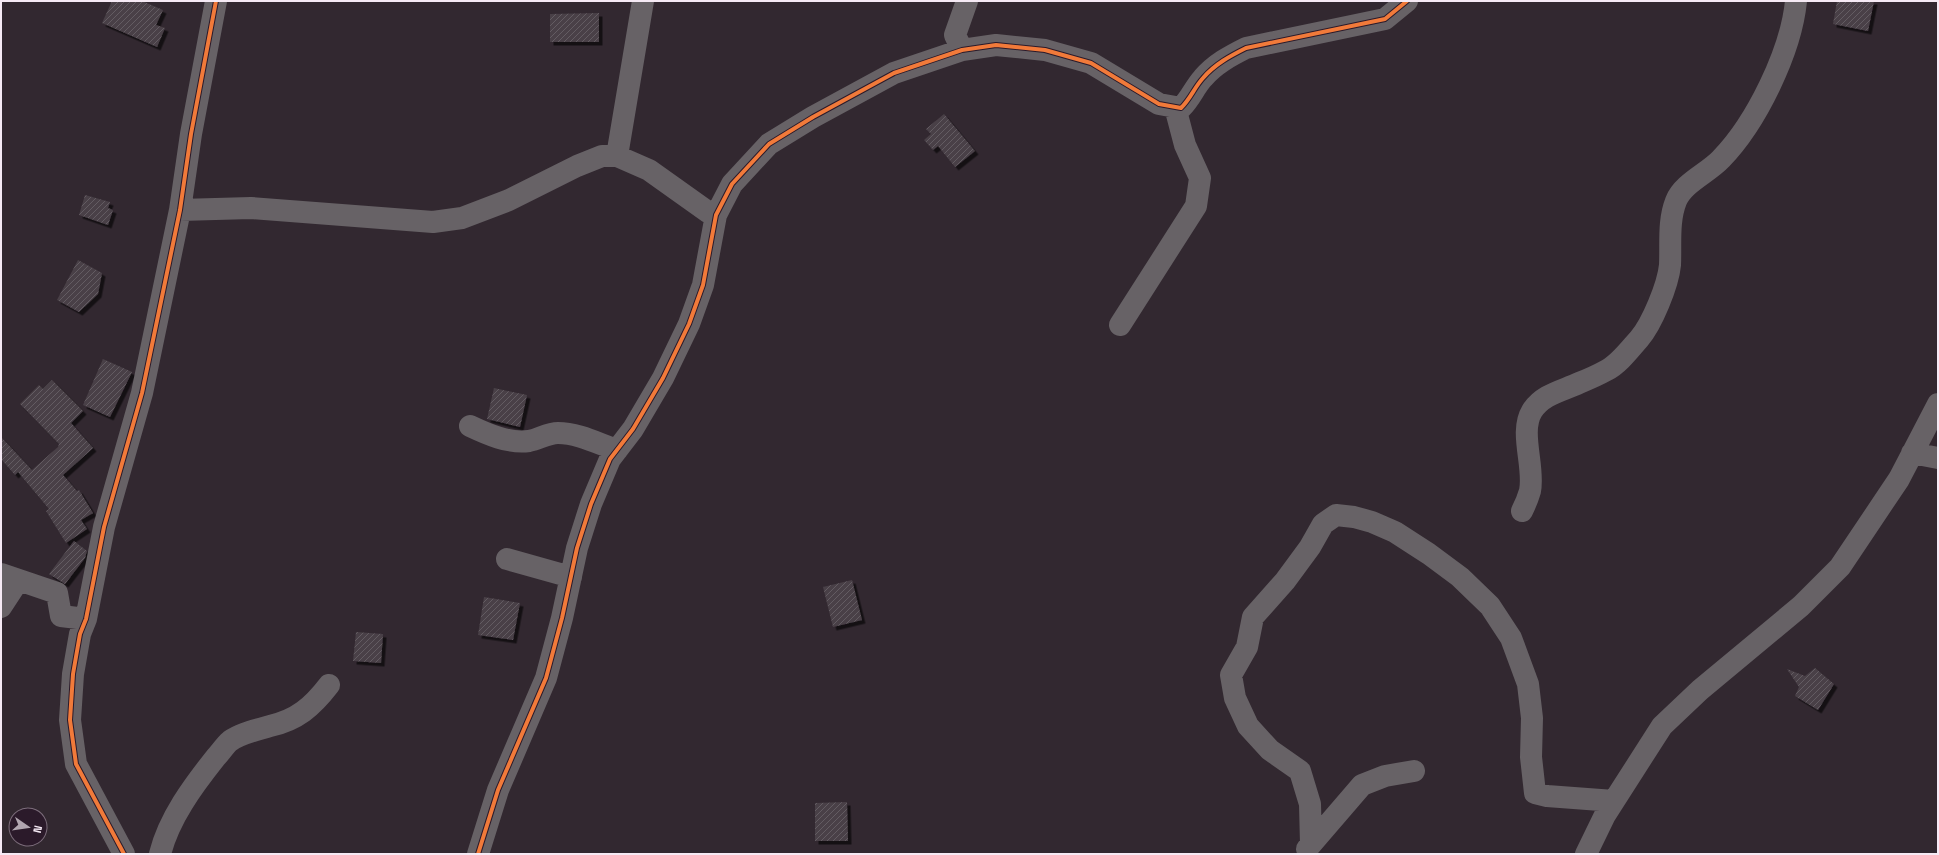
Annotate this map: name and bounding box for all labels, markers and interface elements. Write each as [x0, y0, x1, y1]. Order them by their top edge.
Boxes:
north arrow [8, 807, 48, 847]
text: N [30, 824, 45, 834]

